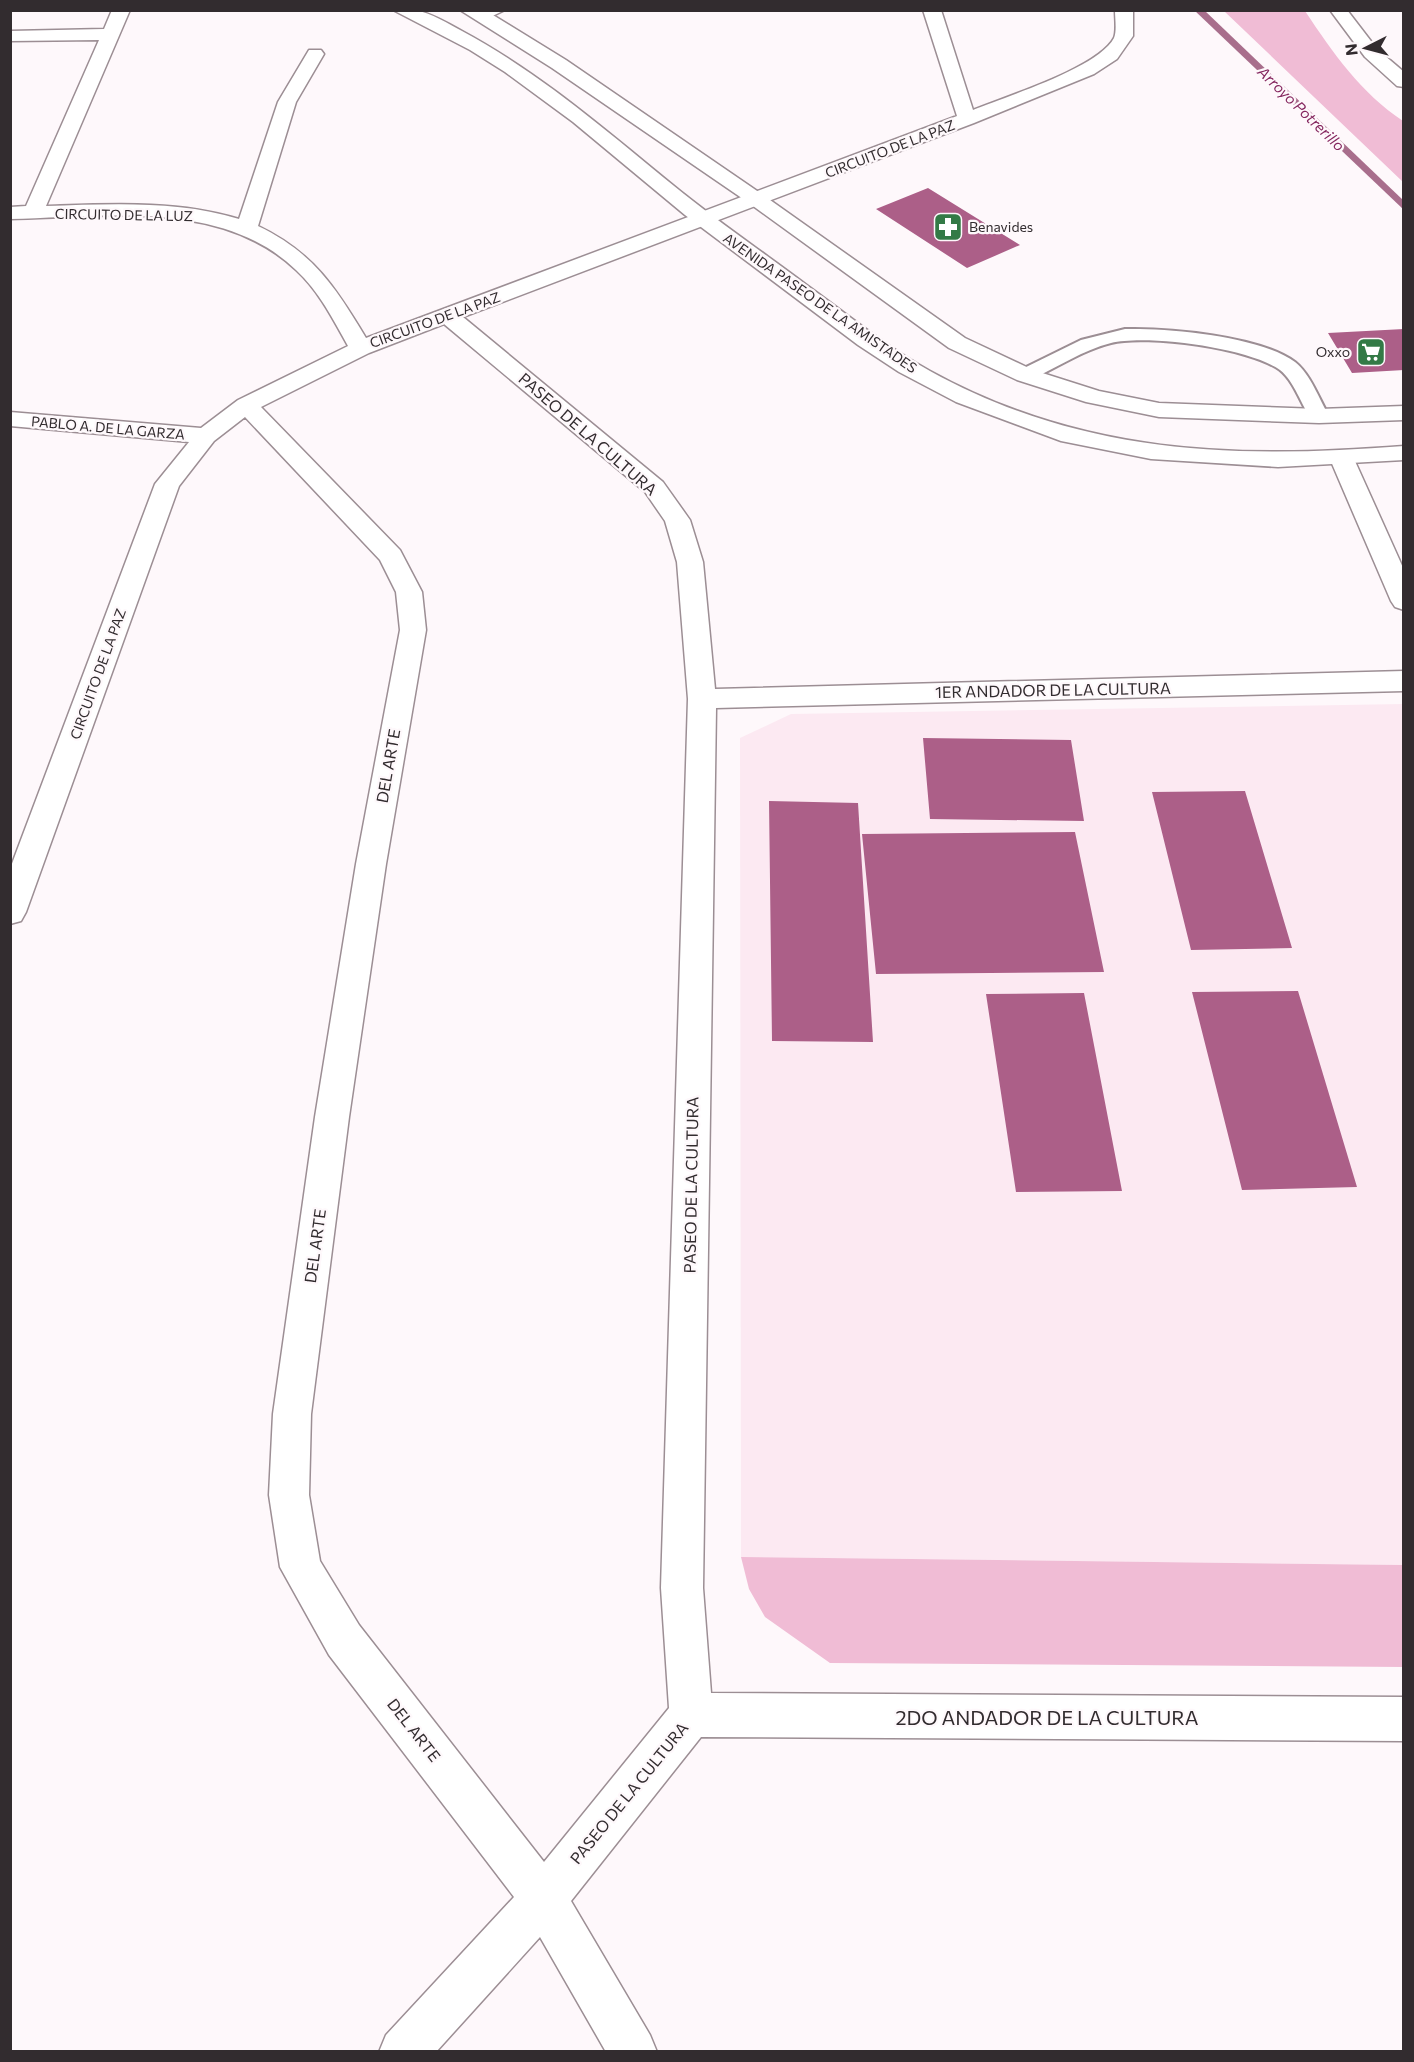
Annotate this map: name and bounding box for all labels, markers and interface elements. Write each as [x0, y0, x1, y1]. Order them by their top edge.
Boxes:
north arrow [1336, 18, 1396, 78]
text: N [1341, 43, 1361, 57]
water label: Arroyo Potrerillo [1254, 61, 1349, 154]
street label: CIRCUITO DE LA PAZ [822, 116, 957, 181]
street label: CIRCUITO DE LA LUZ [55, 205, 193, 224]
pharmacy icon: Benavides [932, 211, 964, 243]
place label: Benavides [969, 218, 1033, 235]
street label: AVENIDA PASEO DE LA AMISTADES [720, 229, 920, 376]
street label: CIRCUITO DE LA PAZ [367, 288, 502, 351]
supermarket icon: Oxxo [1355, 336, 1387, 368]
place label: Oxxo [1316, 343, 1350, 360]
street label: PASEO DE LA CULTURA [515, 368, 661, 499]
street label: PABLO A. DE LA GARZA [30, 412, 186, 443]
street label: CIRCUITO DE LA PAZ [66, 606, 129, 741]
street label: 1ER ANDADOR DE LA CULTURA [935, 678, 1171, 701]
street label: DEL ARTE [372, 727, 403, 804]
street label: PASEO DE LA CULTURA [679, 1096, 702, 1274]
street label: DEL ARTE [300, 1208, 329, 1284]
street label: DEL ARTE [384, 1694, 445, 1765]
street label: 2DO ANDADOR DE LA CULTURA [895, 1705, 1199, 1729]
street label: PASEO DE LA CULTURA [566, 1718, 692, 1867]

